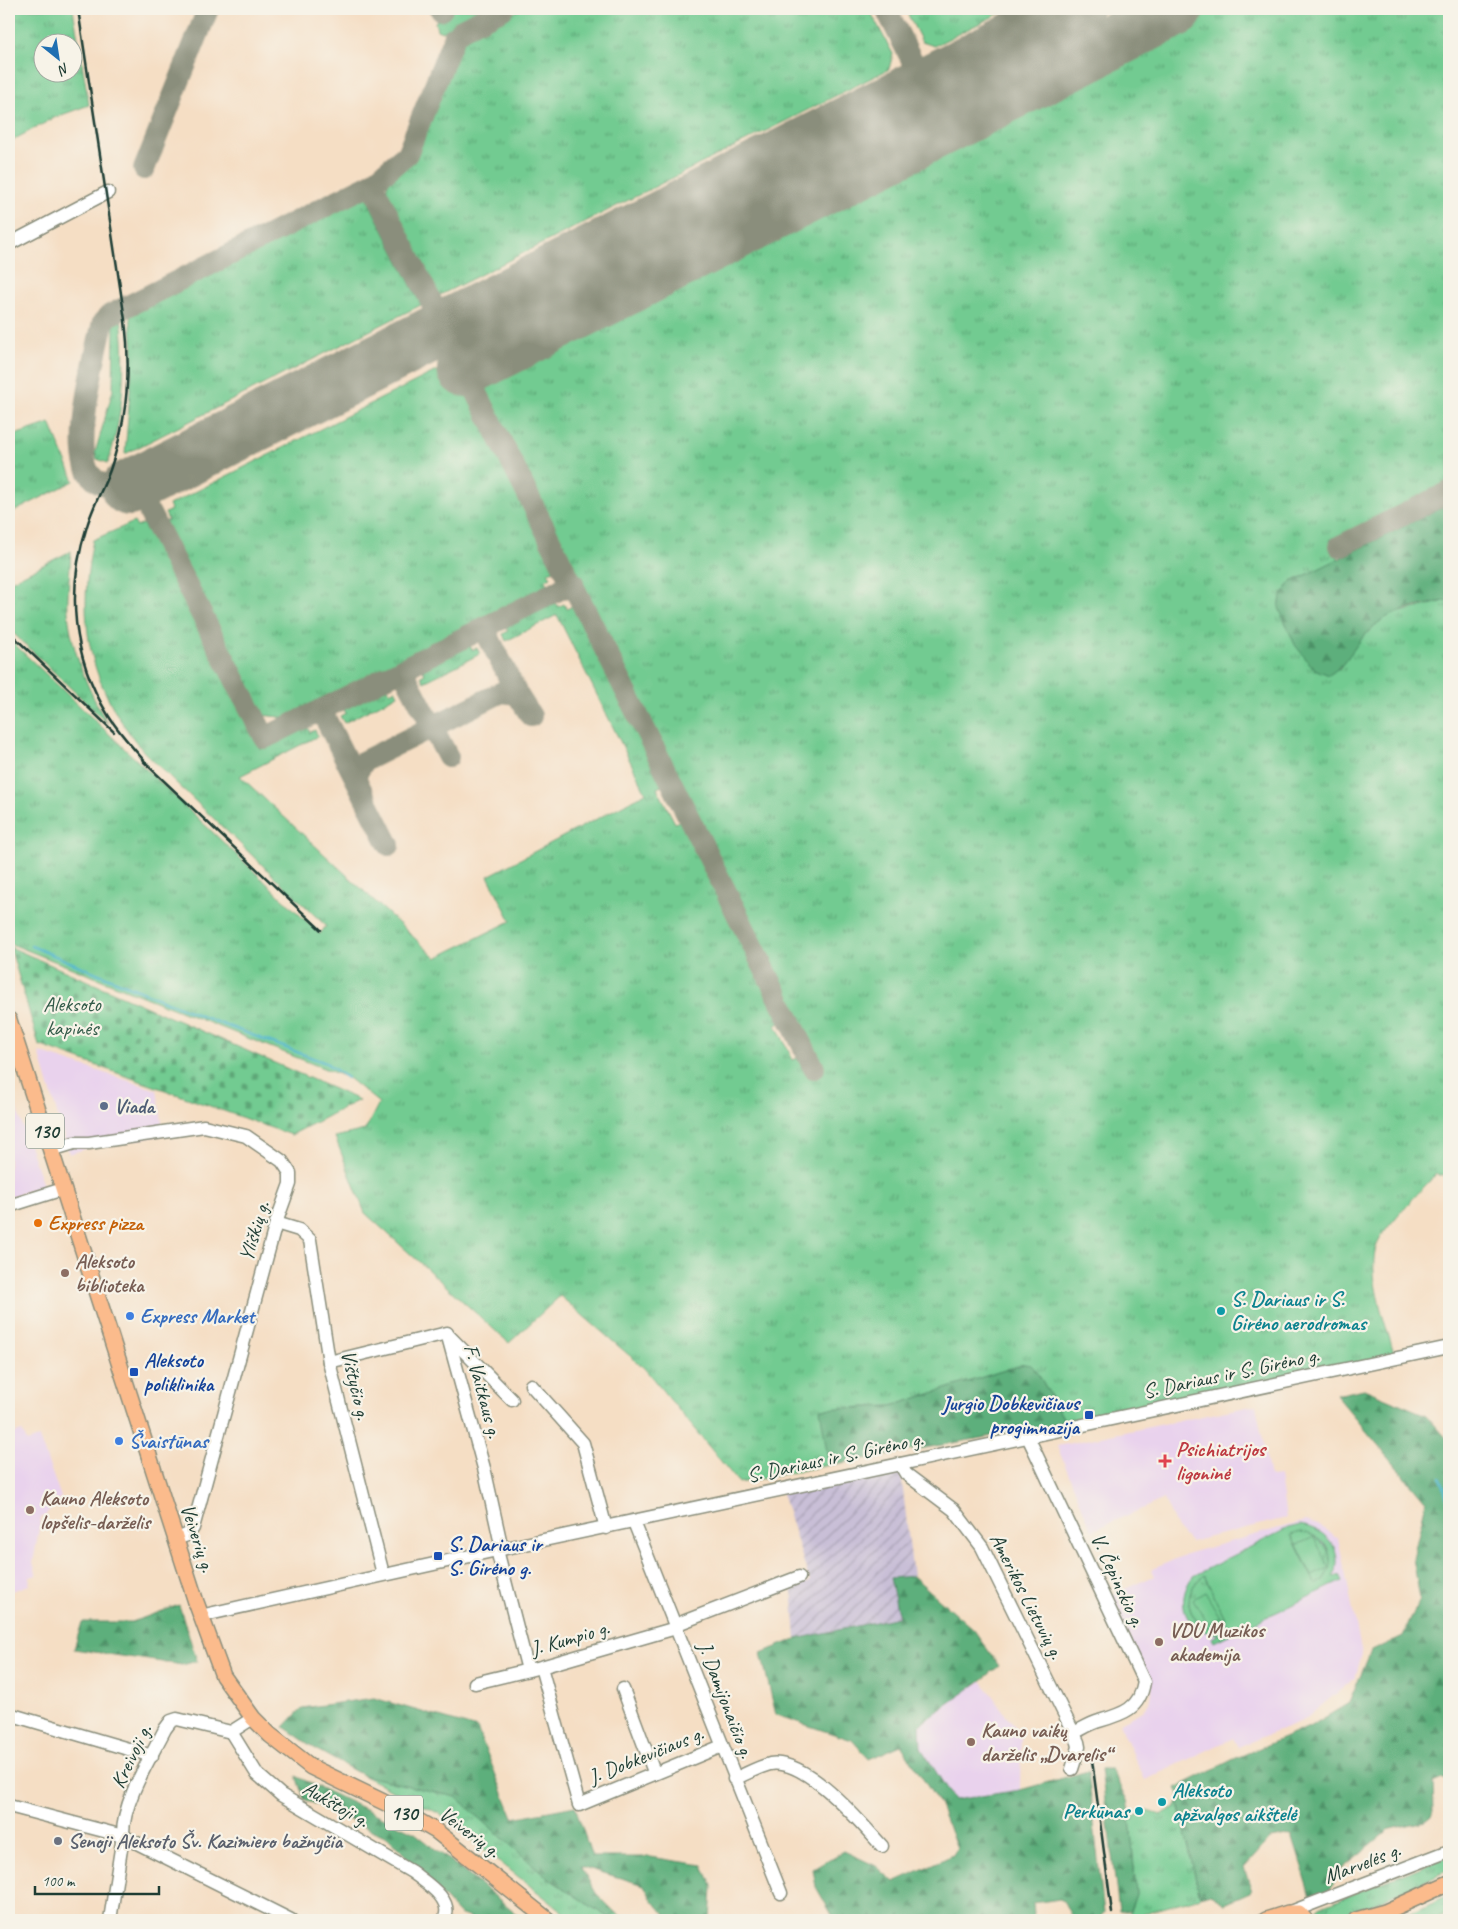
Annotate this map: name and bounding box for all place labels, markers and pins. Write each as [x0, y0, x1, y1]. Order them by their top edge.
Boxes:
place label: Viada [114, 1093, 156, 1119]
marker: Viada [98, 1100, 110, 1112]
place label: Express pizza [48, 1210, 145, 1236]
marker: Express pizza [32, 1217, 44, 1229]
place label: Aleksoto biblioteka [75, 1248, 145, 1298]
marker: Aleksoto biblioteka [59, 1267, 71, 1279]
place label: S. Dariaus ir S. Girėno aerodromas [1231, 1286, 1368, 1336]
place label: Express Market [140, 1303, 257, 1329]
marker: S. Dariaus ir S. Girėno aerodromas [1215, 1305, 1227, 1317]
marker: Express Market [124, 1310, 136, 1322]
place label: Aleksoto poliklinika [144, 1347, 215, 1397]
marker: Aleksoto poliklinika [128, 1366, 140, 1378]
place label: Jurgio Dobkevičiaus progimnazija [940, 1390, 1082, 1440]
marker: Jurgio Dobkevičiaus progimnazija [1083, 1409, 1095, 1421]
place label: Švaistūnas [129, 1428, 211, 1454]
marker: Švaistūnas [113, 1435, 125, 1447]
place label: Psichiatrijos ligoninė [1176, 1436, 1268, 1486]
marker: Psichiatrijos ligoninė [1158, 1454, 1172, 1468]
place label: Kauno Aleksoto lopšelis-darželis [40, 1485, 153, 1535]
marker: Kauno Aleksoto lopšelis-darželis [24, 1504, 36, 1516]
place label: S. Dariaus ir S. Girėno g. [448, 1531, 544, 1581]
marker: S. Dariaus ir S. Girėno g. [432, 1550, 444, 1562]
place label: VDU Muzikos akademija [1169, 1617, 1267, 1667]
marker: VDU Muzikos akademija [1153, 1636, 1165, 1648]
place label: Kauno vaikų darželis „Dvarelis“ [981, 1717, 1116, 1767]
marker: Kauno vaikų darželis „Dvarelis“ [965, 1736, 977, 1748]
place label: Aleksoto apžvalgos aikštelė [1172, 1777, 1298, 1827]
marker: Aleksoto apžvalgos aikštelė [1156, 1796, 1168, 1808]
place label: Perkūnas [1063, 1798, 1132, 1824]
marker: Perkūnas [1133, 1805, 1145, 1817]
place label: Senoji Aleksoto Šv. Kazimiero bažnyčia [68, 1828, 343, 1855]
marker: Senoji Aleksoto Šv. Kazimiero bažnyčia [52, 1835, 64, 1847]

